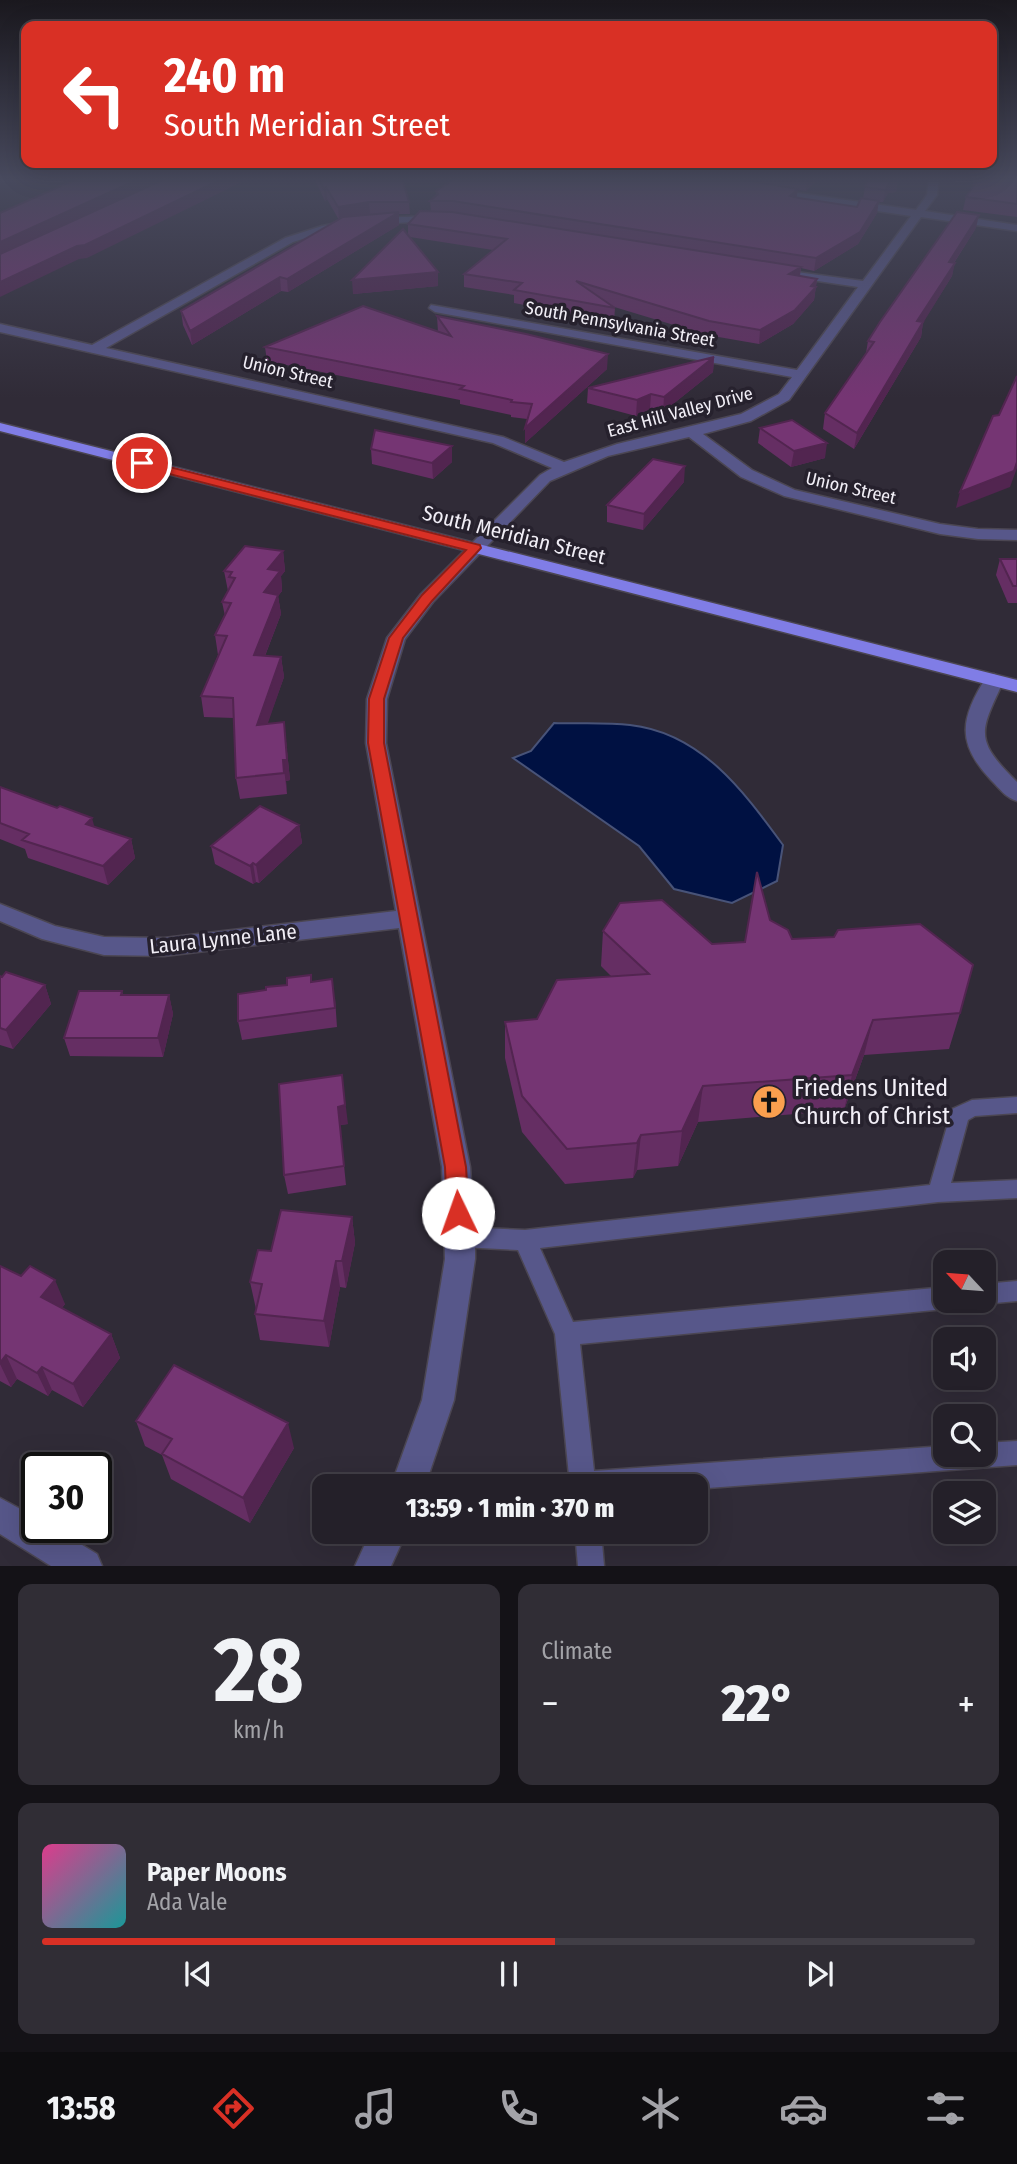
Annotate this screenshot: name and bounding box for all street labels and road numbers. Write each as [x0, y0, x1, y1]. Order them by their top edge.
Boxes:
street label: South Pennsylvania Street [523, 296, 717, 352]
street label: Union Street [241, 351, 335, 393]
street label: East Hill Valley Drive [605, 382, 755, 442]
street label: Union Street [804, 467, 898, 509]
street label: South Meridian Street [420, 500, 608, 570]
street label: Laura Lynne Lane [148, 918, 298, 960]

